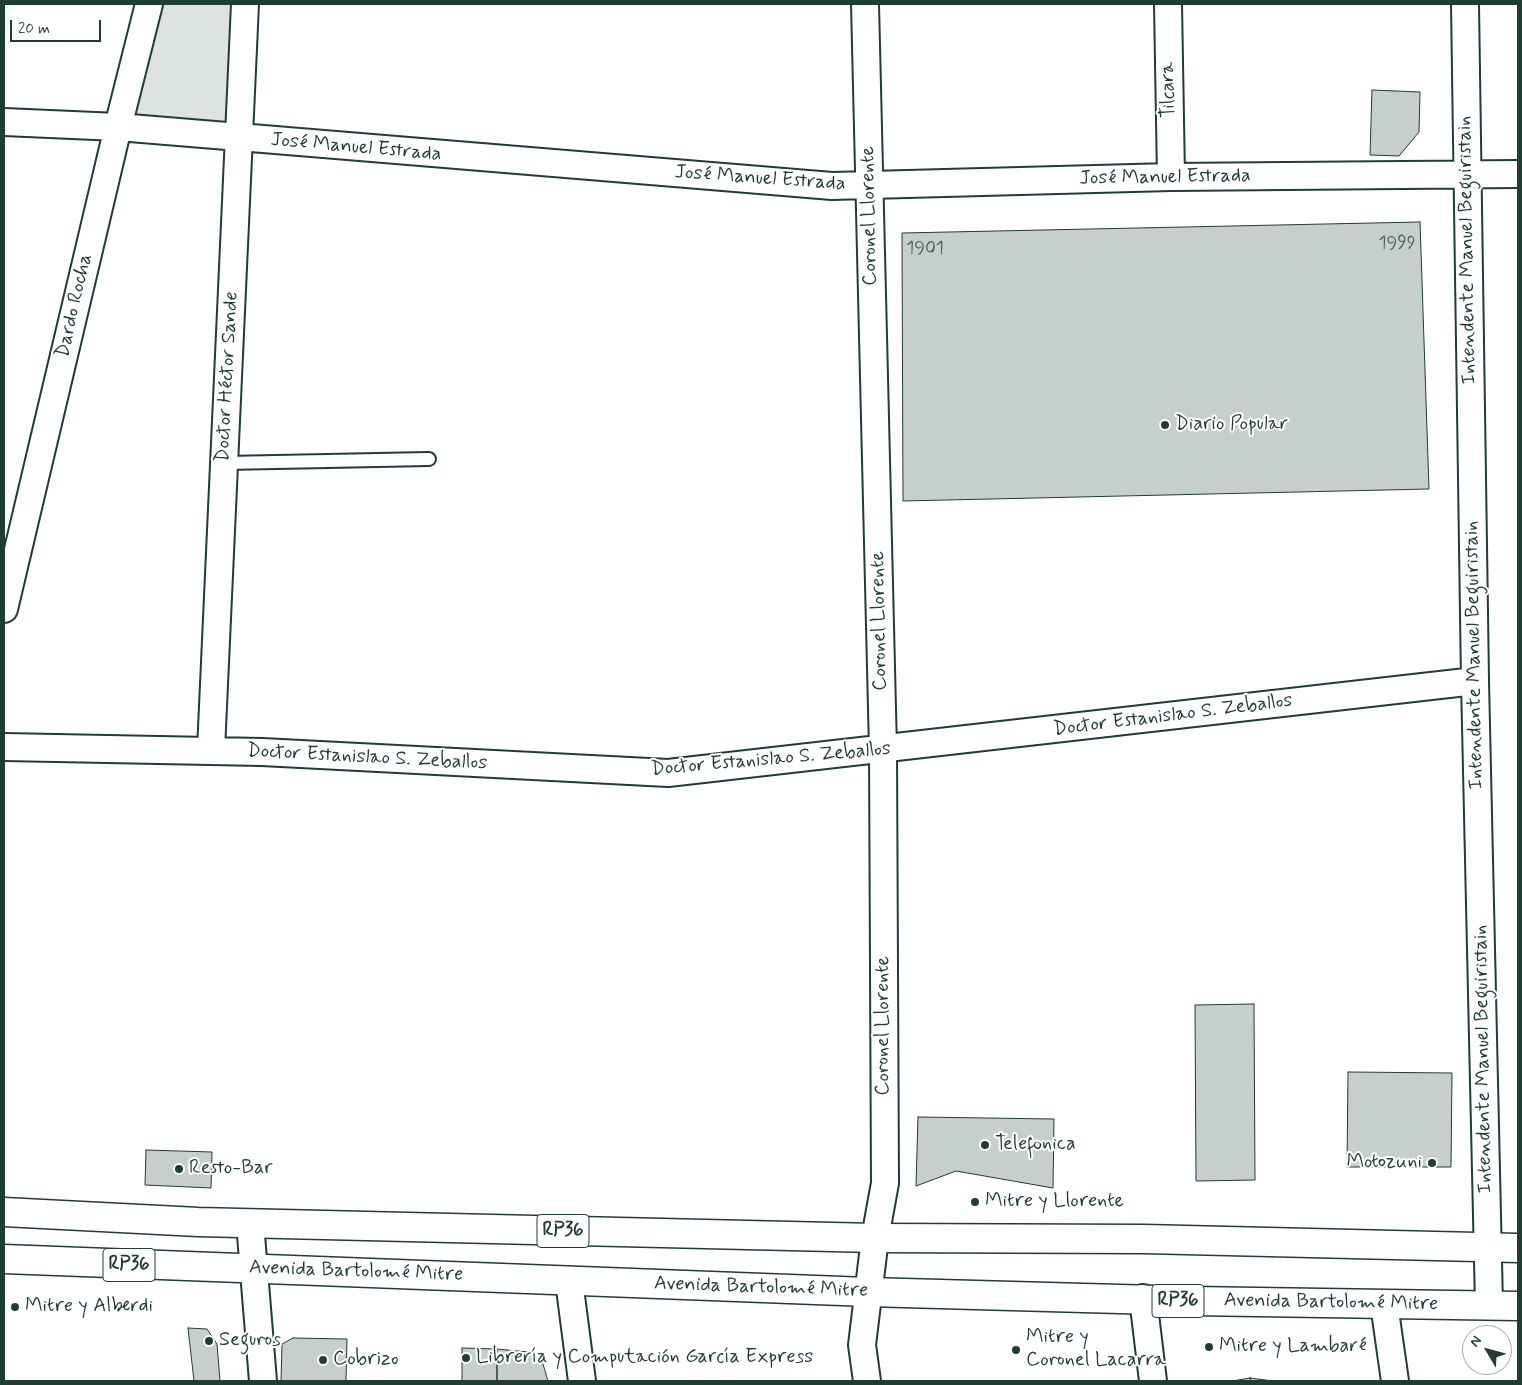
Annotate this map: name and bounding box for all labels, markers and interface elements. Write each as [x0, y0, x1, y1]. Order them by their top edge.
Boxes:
scale bar [12, 10, 104, 42]
text: 20 m [18, 19, 50, 39]
street label: Tilcara [1157, 62, 1181, 118]
street label: Intendente Manuel Beguiristain [1454, 115, 1482, 385]
street label: José Manuel Estrada [270, 129, 442, 167]
street label: Coronel Llorente [857, 146, 883, 286]
street label: José Manuel Estrada [674, 161, 846, 197]
street label: José Manuel Estrada [1079, 165, 1251, 191]
house number: 1999 [1378, 233, 1416, 255]
house number: 1901 [906, 238, 944, 260]
street label: Dardo Rocha [51, 252, 99, 360]
street label: Doctor Héctor Sande [212, 291, 244, 463]
place label: Diario Popular [1175, 413, 1288, 437]
marker: Diario Popular [1159, 419, 1171, 431]
street label: Intendente Manuel Beguiristain [1461, 520, 1489, 790]
street label: Coronel Llorente [867, 551, 893, 691]
street label: Doctor Estanislao S. Zeballos [1052, 689, 1294, 743]
street label: Doctor Estanislao S. Zeballos [650, 738, 892, 782]
street label: Doctor Estanislao S. Zeballos [246, 740, 488, 776]
street label: Intendente Manuel Beguiristain [1470, 924, 1498, 1194]
street label: Coronel Llorente [872, 956, 896, 1096]
place label: Telefonica [995, 1133, 1076, 1157]
marker: Telefonica [979, 1139, 991, 1151]
place label: Motozuni [1347, 1151, 1422, 1175]
place label: Resto-Bar [189, 1157, 272, 1181]
marker: Motozuni [1426, 1157, 1438, 1169]
marker: Resto-Bar [173, 1163, 185, 1175]
place label: Mitre y Llorente [985, 1190, 1124, 1214]
marker: Mitre y Llorente [969, 1196, 981, 1208]
road number: RP36 [537, 1214, 589, 1248]
road number: RP36 [103, 1248, 155, 1282]
street label: Avenida Bartolomé Mitre [249, 1256, 463, 1288]
street label: Avenida Bartolomé Mitre [654, 1272, 868, 1304]
road number: RP36 [1152, 1284, 1204, 1318]
street label: Avenida Bartolomé Mitre [1224, 1289, 1438, 1317]
place label: Mitre y Alberdi [25, 1295, 153, 1319]
marker: Mitre y Alberdi [9, 1301, 21, 1313]
north arrow [1462, 1325, 1512, 1375]
place label: Mitre y Coronel Lacarra [1026, 1326, 1166, 1373]
place label: Seguros [219, 1329, 281, 1353]
text: N [1466, 1332, 1486, 1351]
marker: Seguros [203, 1335, 215, 1347]
place label: Mitre y Lambaré [1219, 1335, 1367, 1359]
marker: Mitre y Lambaré [1203, 1341, 1215, 1353]
marker: Mitre y Coronel Lacarra [1010, 1344, 1022, 1356]
place label: Librería y Computación García Express [476, 1346, 813, 1370]
place label: Cobrizo [333, 1348, 399, 1372]
marker: Librería y Computación García Express [460, 1352, 472, 1364]
marker: Cobrizo [317, 1354, 329, 1366]

